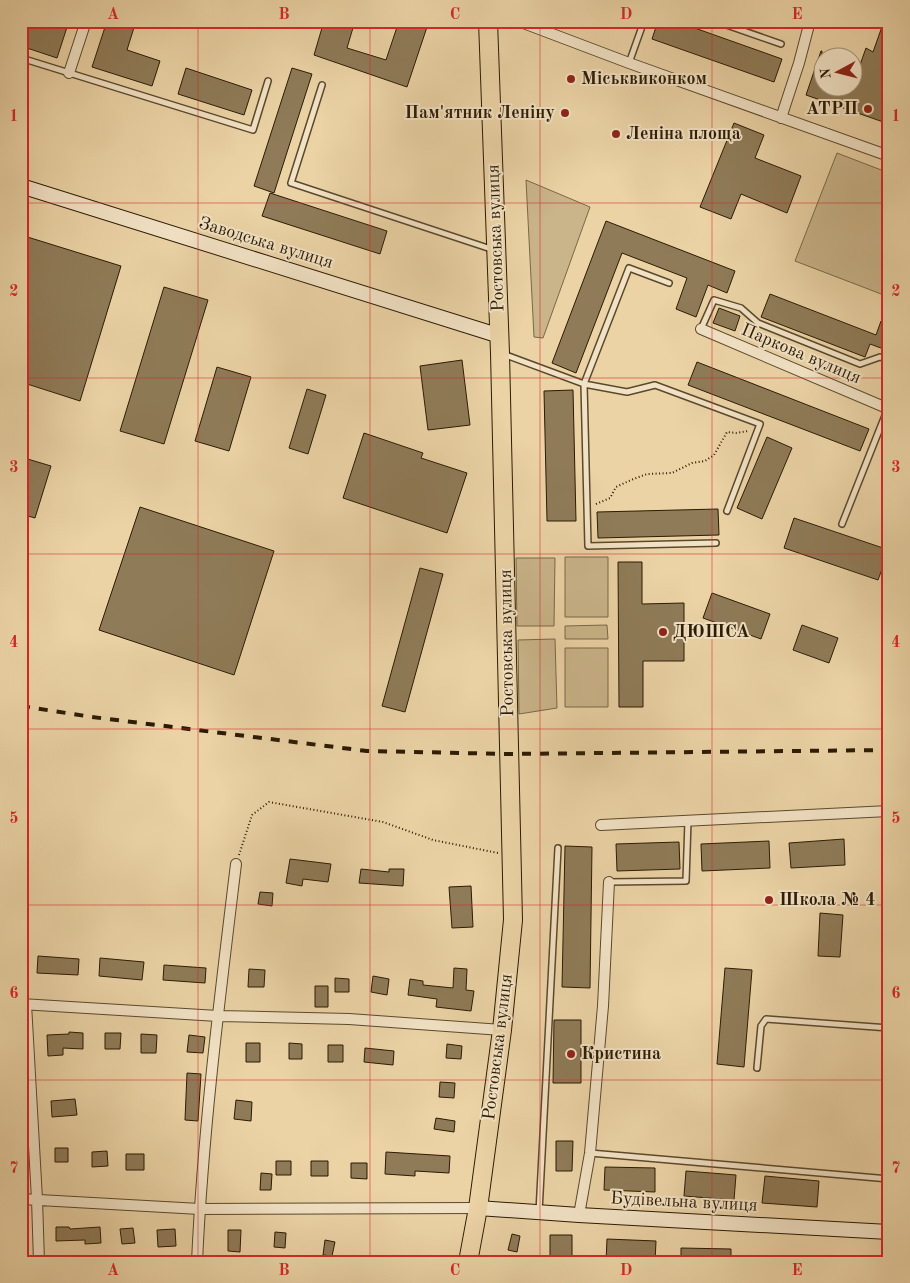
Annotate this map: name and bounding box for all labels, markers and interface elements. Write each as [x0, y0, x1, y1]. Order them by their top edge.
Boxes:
text: A [107, 7, 119, 23]
text: B [278, 7, 290, 23]
text: C [450, 7, 460, 23]
text: D [620, 7, 632, 23]
text: E [791, 7, 803, 23]
north arrow [812, 48, 862, 98]
text: N [818, 67, 834, 80]
place label: Міськвиконком [581, 70, 707, 88]
marker: Міськвиконком [565, 73, 577, 85]
place label: АТРП [806, 100, 858, 118]
marker: АТРП [862, 103, 874, 115]
place label: Пам'ятник Леніну [404, 104, 555, 122]
marker: Пам'ятник Леніну [559, 107, 571, 119]
text: 1 [9, 109, 19, 125]
text: 1 [891, 109, 901, 125]
place label: Леніна площа [626, 125, 741, 143]
marker: Леніна площа [610, 128, 622, 140]
street label: Ростовська вулиця [484, 164, 508, 312]
street label: Заводська вулиця [197, 214, 335, 272]
text: 2 [9, 284, 19, 300]
text: 2 [891, 284, 901, 300]
street label: Паркова вулиця [739, 321, 863, 387]
text: 3 [9, 460, 19, 476]
text: 3 [891, 460, 901, 476]
street label: Ростовська вулиця [497, 569, 517, 717]
place label: ДЮШСА [673, 623, 750, 641]
marker: ДЮШСА [657, 626, 669, 638]
text: 4 [9, 635, 19, 651]
text: 4 [891, 635, 901, 651]
text: 5 [9, 811, 19, 827]
text: 5 [891, 811, 901, 827]
place label: Школа № 4 [779, 891, 876, 909]
marker: Школа № 4 [763, 894, 775, 906]
street label: Ростовська вулиця [480, 973, 516, 1121]
text: 6 [9, 986, 19, 1002]
text: 6 [891, 986, 901, 1002]
place label: Кристина [581, 1045, 661, 1063]
marker: Кристина [565, 1048, 577, 1060]
text: 7 [9, 1161, 19, 1177]
text: 7 [891, 1161, 901, 1177]
street label: Будівельна вулиця [610, 1189, 758, 1215]
text: A [107, 1263, 119, 1279]
text: B [278, 1263, 290, 1279]
text: C [450, 1263, 460, 1279]
text: D [620, 1263, 632, 1279]
text: E [791, 1263, 803, 1279]

